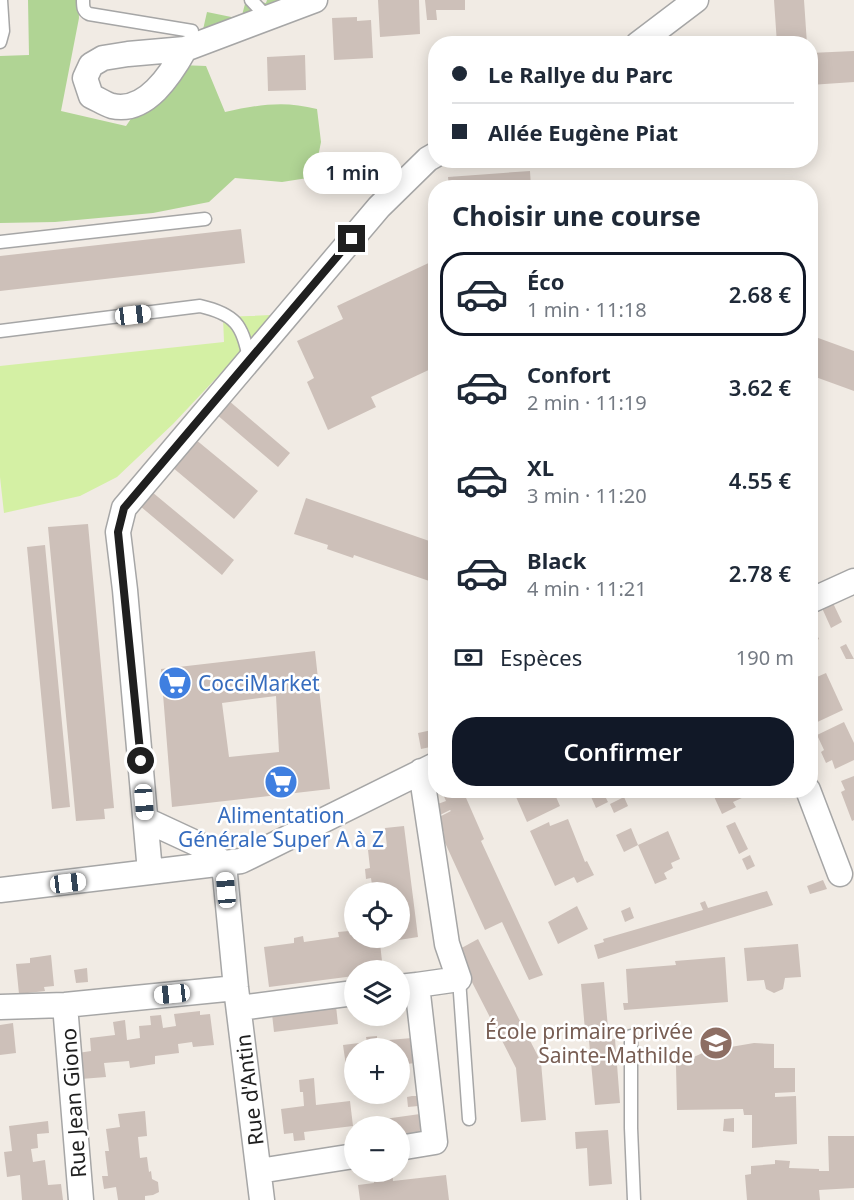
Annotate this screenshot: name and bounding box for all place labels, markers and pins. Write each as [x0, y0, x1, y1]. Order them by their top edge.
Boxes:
supermarket icon: CocciMarket [157, 665, 193, 701]
place label: CocciMarket [198, 669, 320, 697]
supermarket icon: Alimentation Générale Super A à Z [263, 764, 299, 800]
place label: Alimentation Générale Super A à Z [178, 801, 384, 853]
place label: École primaire privée Sainte-Mathilde [485, 1017, 693, 1069]
school or university icon: École primaire privée Sainte-Mathilde [698, 1025, 734, 1061]

